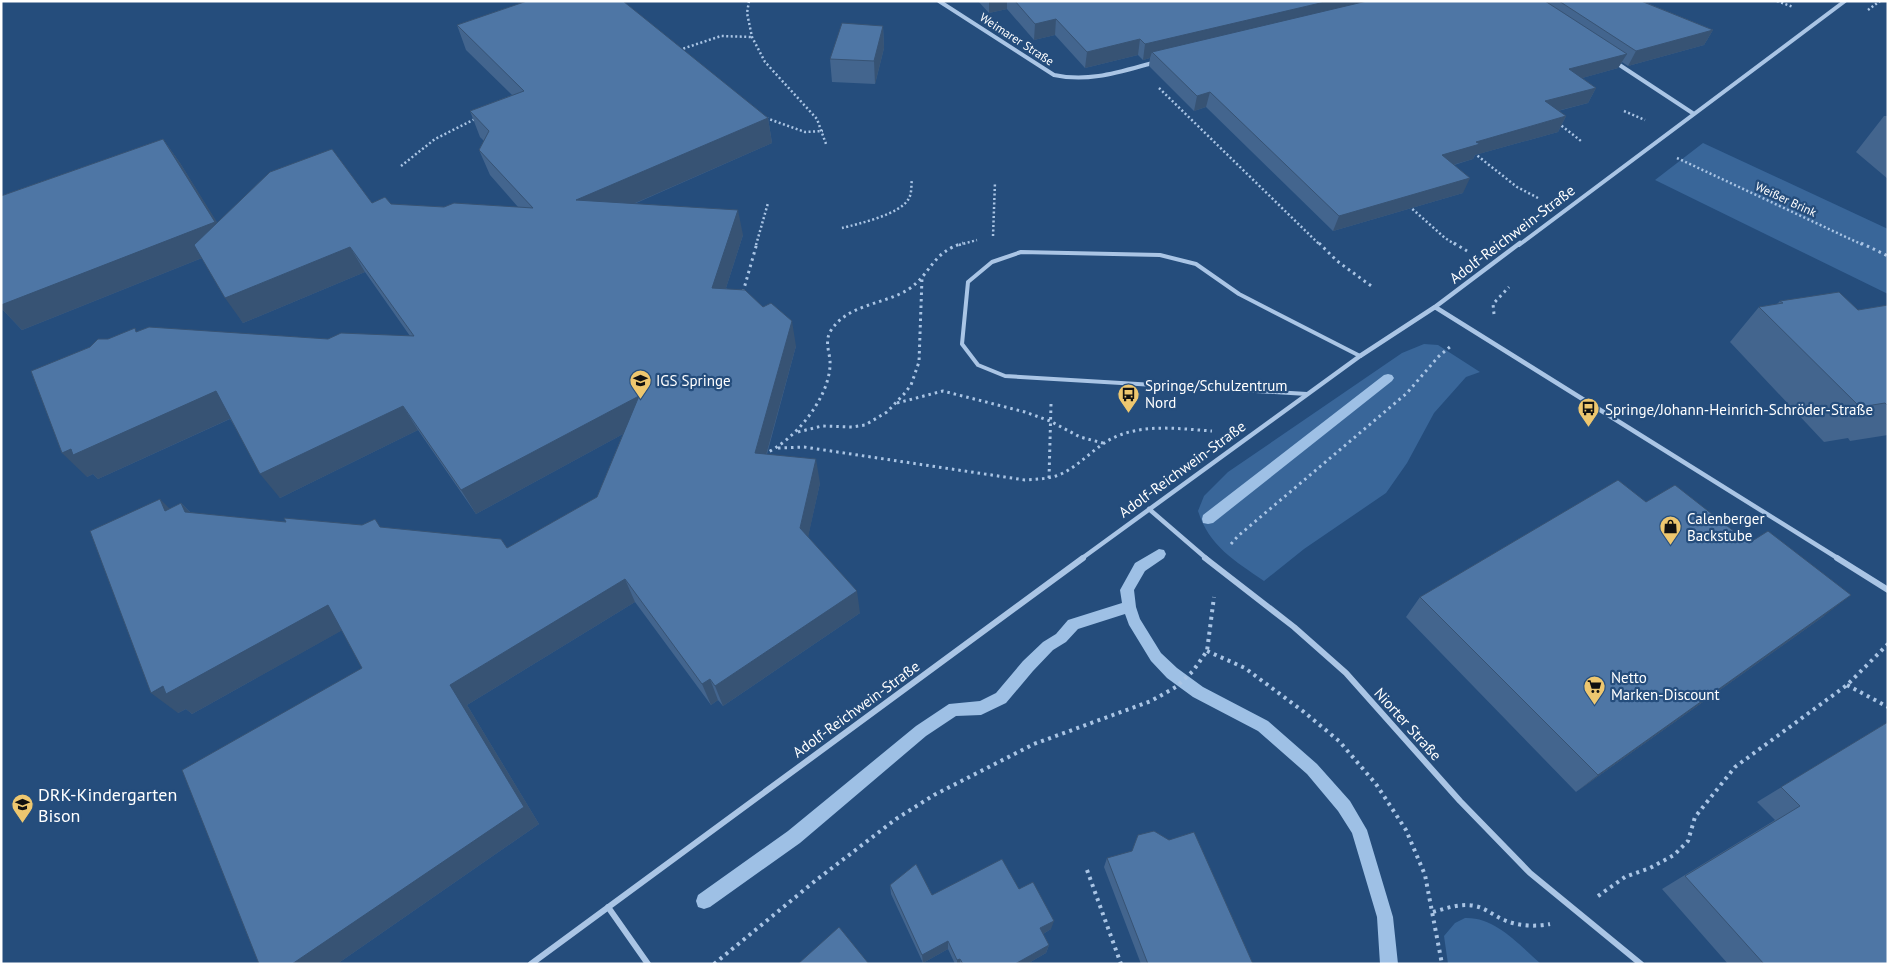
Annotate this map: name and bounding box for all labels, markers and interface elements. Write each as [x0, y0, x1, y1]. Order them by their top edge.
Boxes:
street label: Weimarer Straße [977, 9, 1057, 69]
street label: Weißer Brink [1753, 178, 1819, 220]
street label: Adolf-Reichwein-Straße [1445, 181, 1579, 287]
school or university icon: IGS Springe [628, 368, 652, 399]
place label: IGS Springe [656, 371, 731, 390]
place label: Springe/Schulzentrum Nord [1145, 376, 1288, 412]
bus stop icon: Springe/Schulzentrum Nord [1117, 382, 1141, 413]
bus stop icon: Springe/Johann-Heinrich-Schröder-Straße [1577, 397, 1601, 428]
place label: Springe/Johann-Heinrich-Schröder-Straße [1605, 400, 1873, 419]
street label: Adolf-Reichwein-Straße [1115, 417, 1249, 521]
place label: Calenberger Backstube [1687, 509, 1765, 545]
shop icon: Calenberger Backstube [1659, 515, 1683, 546]
street label: Adolf-Reichwein-Straße [789, 657, 923, 761]
place label: Netto Marken-Discount [1611, 668, 1720, 704]
supermarket icon: Netto Marken-Discount [1583, 674, 1607, 705]
street label: Niorter Straße [1370, 684, 1446, 764]
place label: DRK-Kindergarten Bison [38, 783, 177, 827]
school or university icon: DRK-Kindergarten Bison [10, 792, 34, 823]

